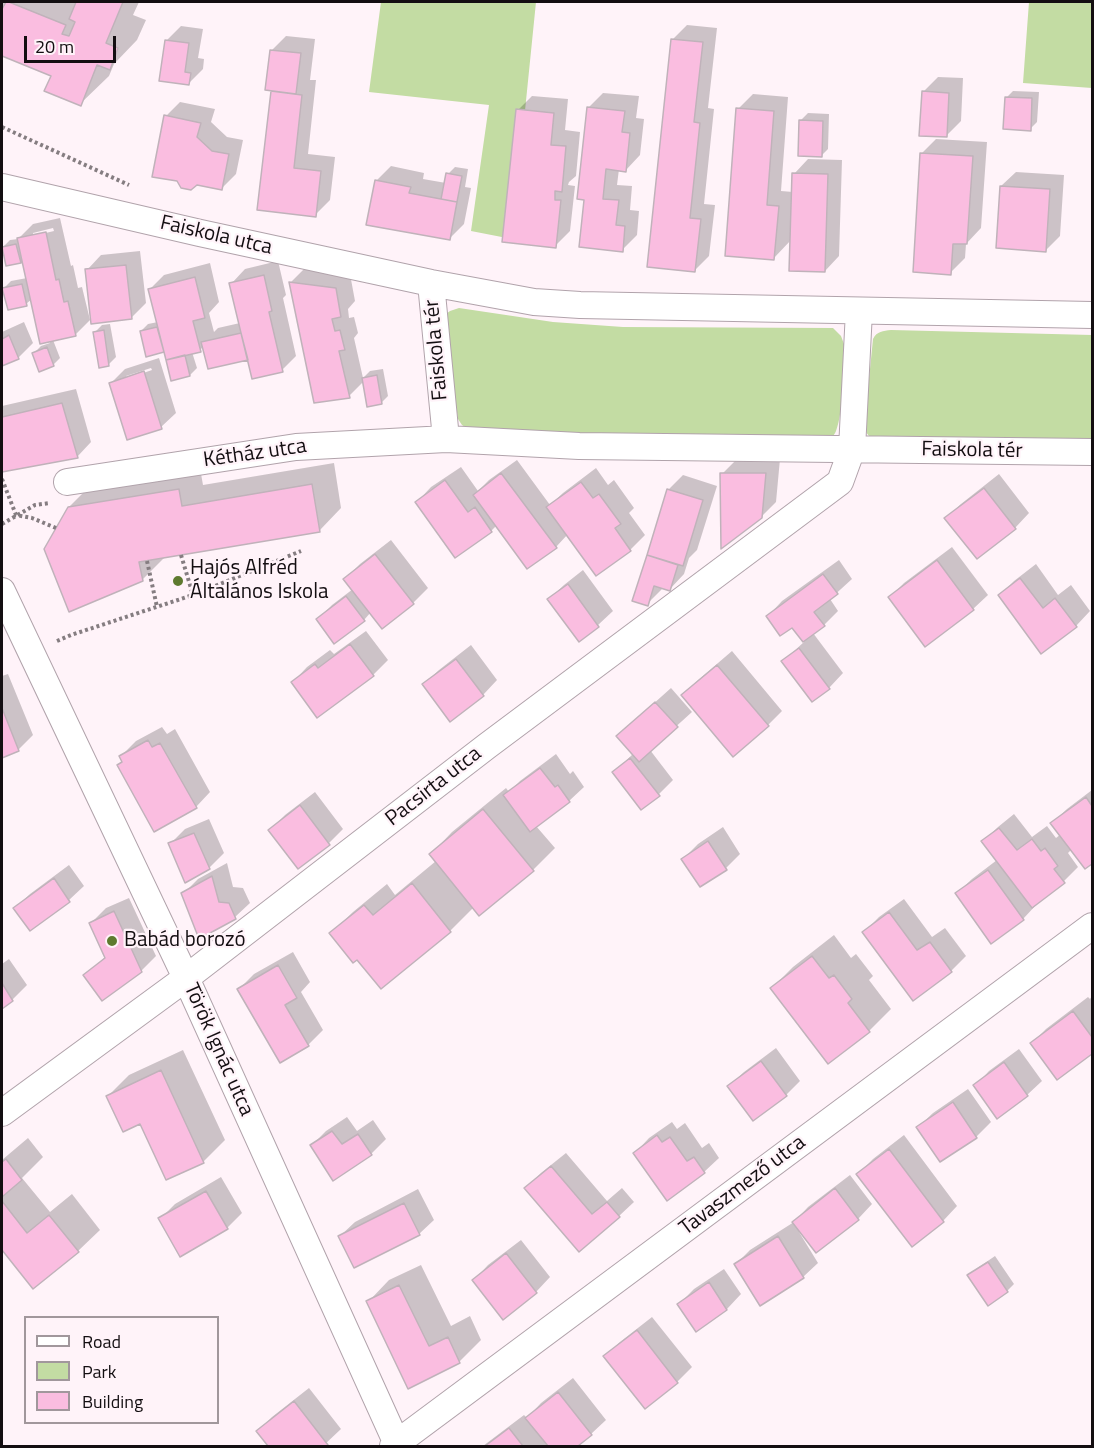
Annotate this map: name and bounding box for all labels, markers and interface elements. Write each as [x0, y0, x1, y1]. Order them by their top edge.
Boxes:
scale bar [27, 24, 118, 62]
text: 20 m [35, 33, 74, 60]
street label: Faiskola utca [157, 211, 275, 261]
street label: Faiskola tér [420, 298, 454, 402]
street label: Kétház utca [202, 434, 308, 474]
street label: Faiskola tér [921, 438, 1023, 464]
place label: Hajós Alfréd Általános Iskola [190, 556, 329, 606]
marker: Hajós Alfréd Általános Iskola [171, 574, 185, 588]
street label: Pacsirta utca [381, 742, 487, 832]
place label: Babád borozó [124, 928, 246, 954]
marker: Babád borozó [105, 934, 119, 948]
street label: Török Ignác utca [177, 980, 259, 1120]
street label: Tavaszmező utca [675, 1131, 811, 1241]
legend [24, 1316, 219, 1424]
text: Road [82, 1328, 121, 1355]
text: Park [82, 1358, 116, 1385]
text: Building [82, 1388, 143, 1415]

